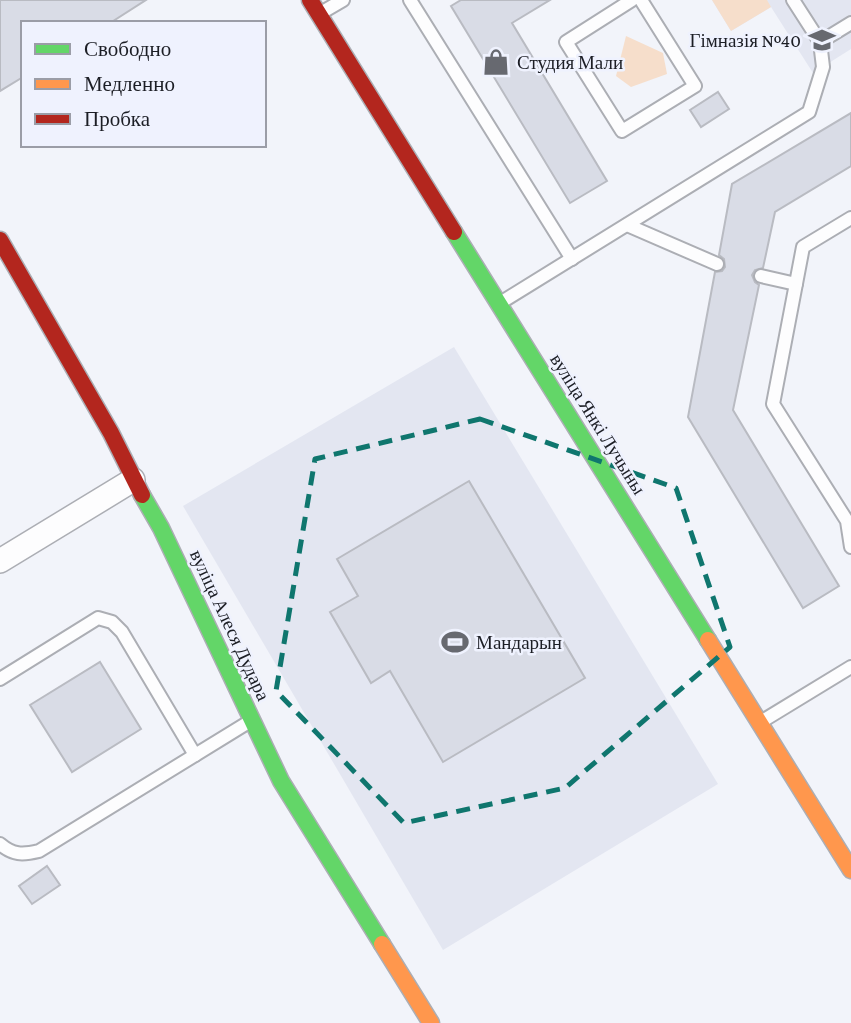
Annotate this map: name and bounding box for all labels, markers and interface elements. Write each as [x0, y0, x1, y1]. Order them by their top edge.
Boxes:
legend [21, 21, 266, 147]
school or university icon: Гімназія №40 [807, 25, 837, 55]
place label: Гімназія №40 [689, 30, 801, 51]
text: Свободно [84, 37, 171, 61]
shop icon: Студия Мали [481, 47, 511, 77]
place label: Студия Мали [517, 52, 623, 73]
text: Медленно [84, 72, 175, 96]
text: Пробка [84, 107, 151, 131]
street label: вуліца Янкі Лучыны [546, 350, 650, 498]
street label: вуліца Алеся Дудара [186, 546, 274, 704]
sports icon: Мандарын [440, 627, 470, 657]
place label: Мандарын [476, 632, 562, 653]

